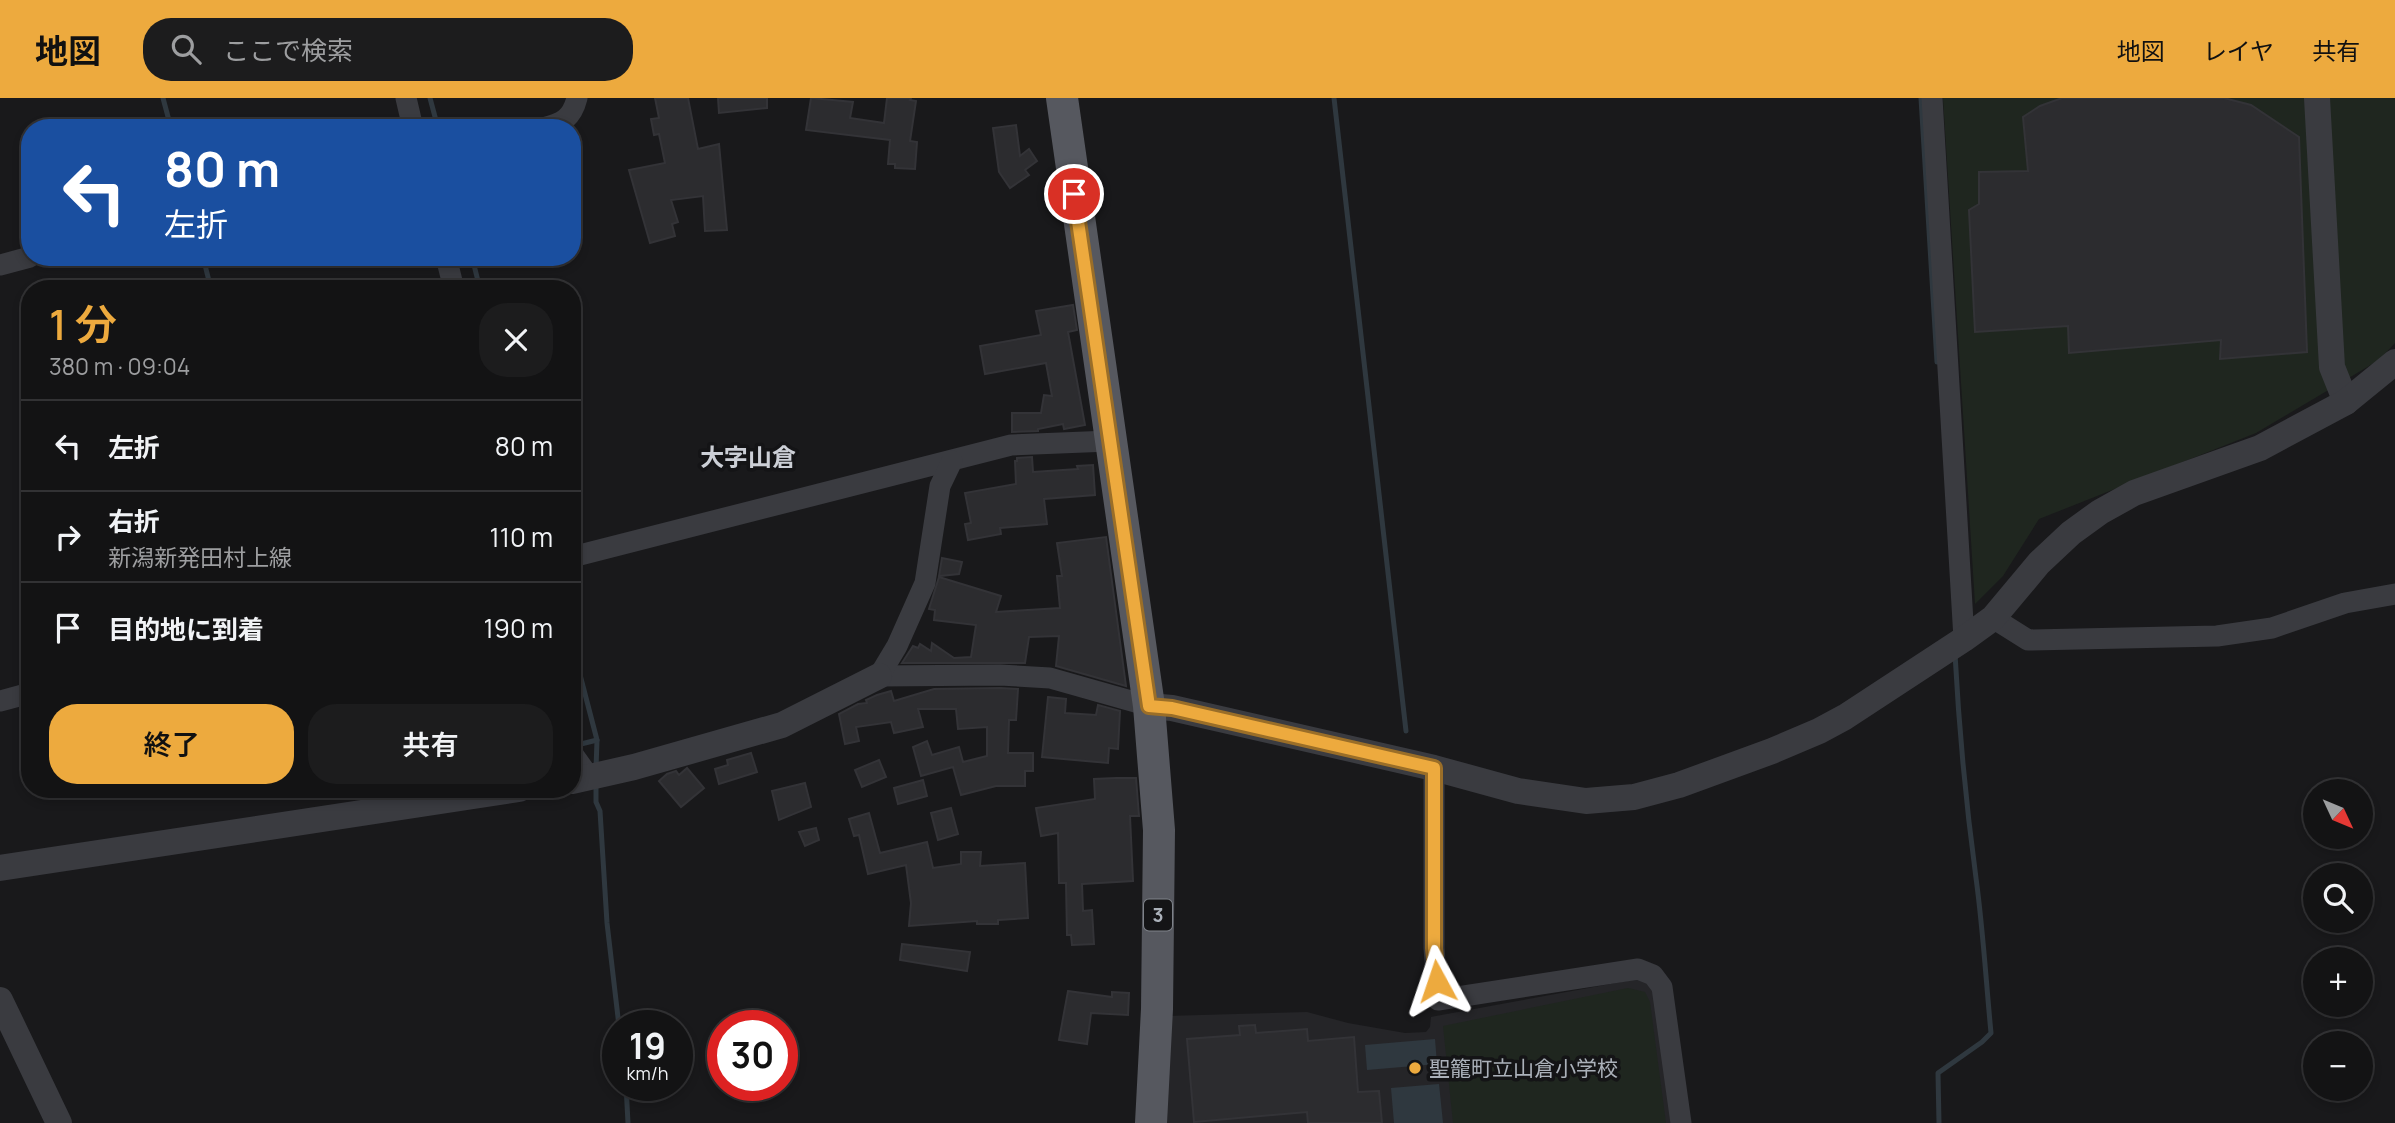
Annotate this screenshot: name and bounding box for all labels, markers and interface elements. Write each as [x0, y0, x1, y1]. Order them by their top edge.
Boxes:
search box [143, 18, 633, 81]
text: 地図 [35, 28, 101, 73]
icon: search [167, 30, 205, 68]
text: ここで検索 [223, 32, 353, 68]
text: 地図 [2117, 34, 2165, 67]
text: レイヤ [2203, 34, 2274, 67]
text: 共有 [2312, 34, 2360, 67]
text: 80 m [164, 135, 280, 202]
icon: left [49, 147, 140, 238]
pin [1044, 164, 1104, 224]
icon: arrive [1055, 175, 1093, 213]
text: 左折 [164, 202, 228, 246]
text: 1 分 [49, 295, 117, 353]
button: close [479, 303, 553, 377]
text: 380 m · 09:04 [49, 350, 190, 382]
icon: left [49, 427, 87, 465]
text: 80 m [495, 428, 553, 464]
text: 左折 [108, 429, 160, 465]
district label: 大字山倉 [700, 440, 796, 473]
text: 右折 [108, 503, 160, 539]
icon: right [49, 518, 87, 556]
text: 110 m [490, 519, 553, 555]
text: 新潟新発田村上線 [108, 541, 292, 573]
icon: arrive [49, 609, 87, 647]
text: 190 m [484, 610, 553, 646]
text: 目的地に到着 [108, 611, 264, 647]
button: 終了 [49, 704, 294, 784]
button: 共有 [308, 704, 553, 784]
north arrow [2303, 779, 2373, 849]
map controls [2303, 779, 2373, 1101]
button: search [2303, 863, 2373, 933]
road number: 3 [1144, 900, 1172, 930]
position arrow [1400, 944, 1474, 1018]
button: + [2303, 947, 2373, 1017]
speed limit sign: 30 [707, 1010, 798, 1101]
text: 19 [629, 1022, 666, 1070]
button: − [2303, 1031, 2373, 1101]
place label: 聖籠町立山倉小学校 [1429, 1054, 1618, 1082]
marker: 聖籠町立山倉小学校 [1407, 1060, 1423, 1076]
text: km/h [627, 1061, 668, 1085]

